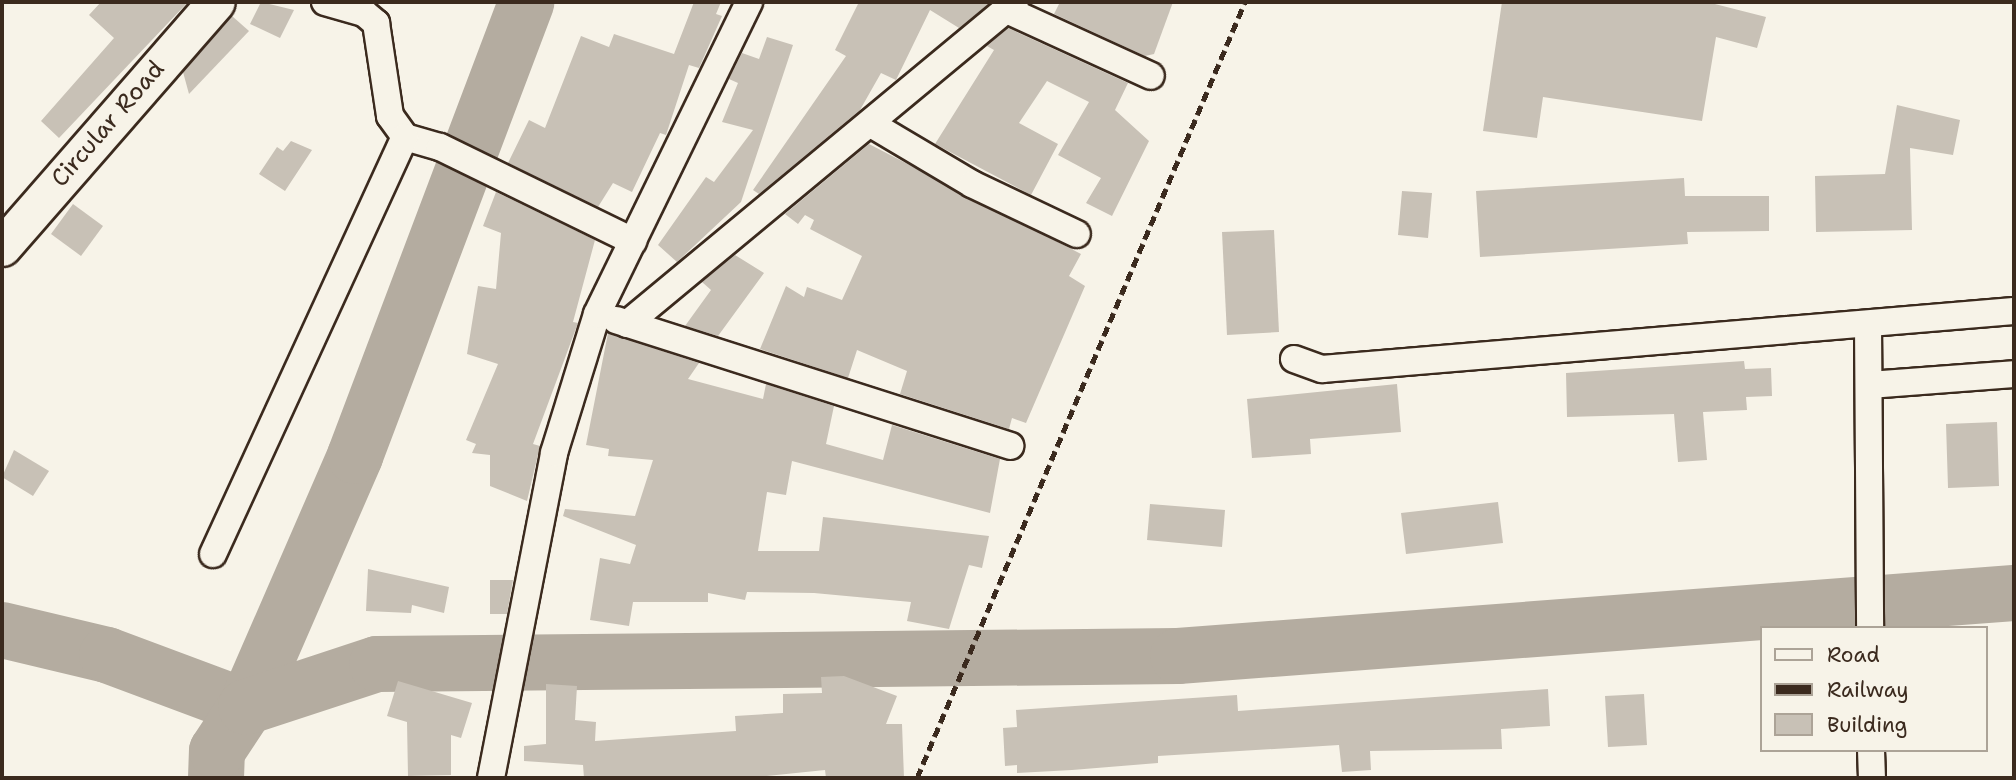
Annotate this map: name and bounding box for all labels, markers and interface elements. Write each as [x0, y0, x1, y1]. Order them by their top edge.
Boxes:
street label: Circular Road [45, 55, 171, 193]
legend [1760, 626, 1988, 752]
text: Road [1827, 641, 1880, 669]
text: Railway [1827, 676, 1909, 704]
text: Building [1827, 711, 1907, 739]

